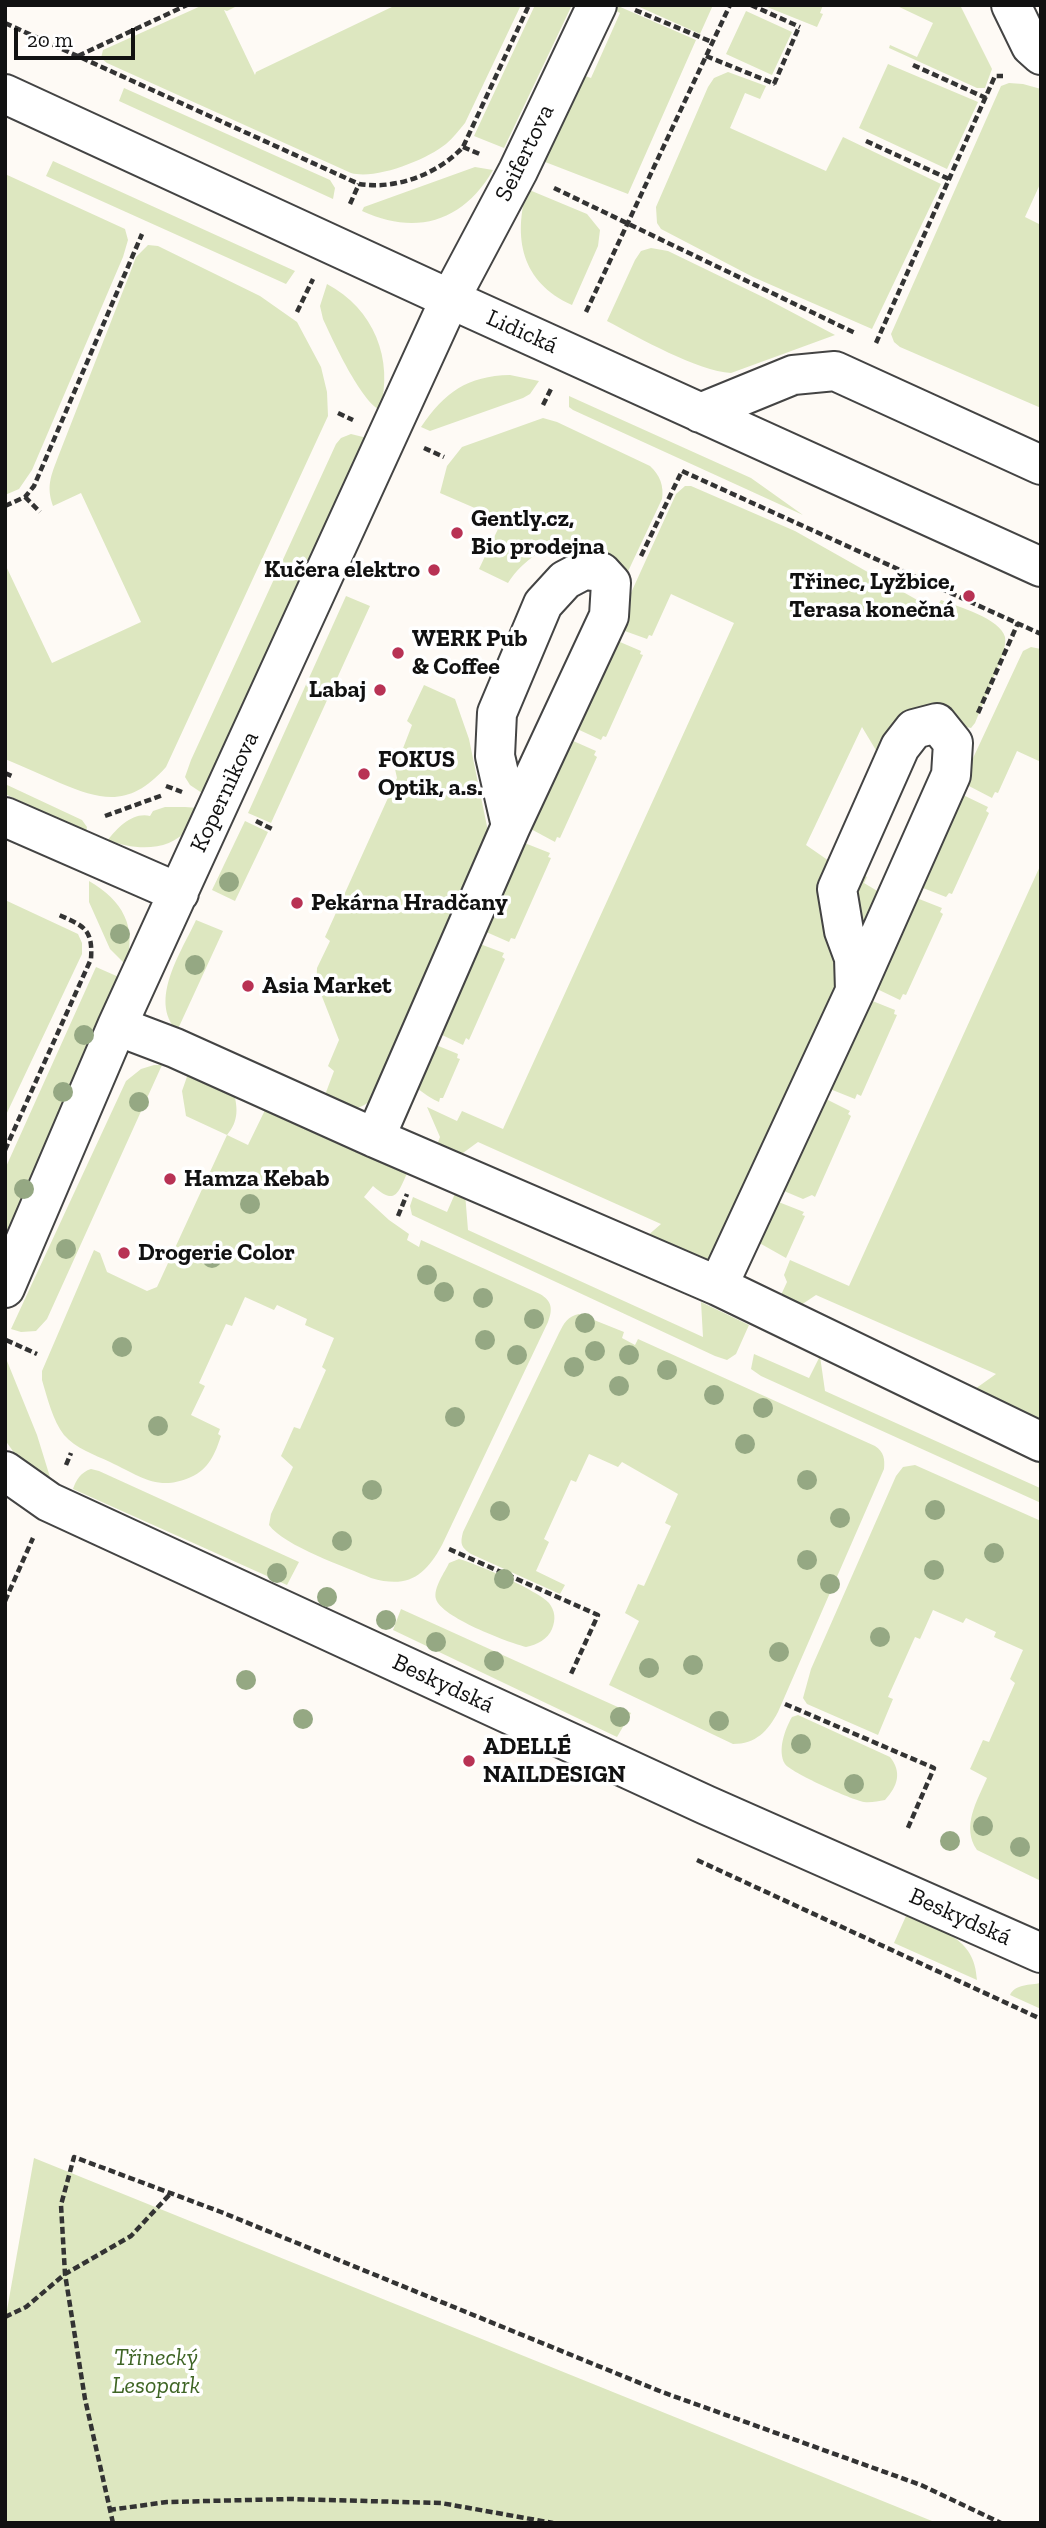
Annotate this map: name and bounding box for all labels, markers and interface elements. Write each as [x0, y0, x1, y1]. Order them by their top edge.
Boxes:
scale bar [18, 14, 138, 58]
text: 20 m [27, 27, 73, 52]
street label: Seifertova [489, 100, 561, 206]
street label: Lidická [482, 304, 562, 360]
place label: Gently.cz, Bio prodejna [471, 505, 605, 561]
marker: Gently.cz, Bio prodejna [449, 525, 465, 541]
place label: Kučera elektro [264, 556, 420, 584]
marker: Kučera elektro [426, 562, 442, 578]
place label: Třinec, Lyžbice, Terasa konečná [789, 568, 955, 624]
marker: Třinec, Lyžbice, Terasa konečná [961, 588, 977, 604]
place label: WERK Pub & Coffee [412, 625, 528, 681]
marker: WERK Pub & Coffee [390, 645, 406, 661]
place label: Labaj [309, 676, 366, 704]
marker: Labaj [372, 682, 388, 698]
street label: Kopernikova [184, 727, 266, 857]
place label: FOKUS Optik, a.s. [378, 746, 483, 802]
marker: FOKUS Optik, a.s. [356, 766, 372, 782]
place label: Pekárna Hradčany [311, 889, 508, 917]
marker: Pekárna Hradčany [289, 895, 305, 911]
place label: Asia Market [262, 972, 392, 1000]
marker: Asia Market [240, 978, 256, 994]
place label: Hamza Kebab [184, 1165, 329, 1193]
marker: Hamza Kebab [162, 1171, 178, 1187]
place label: Drogerie Color [138, 1239, 295, 1267]
marker: Drogerie Color [116, 1245, 132, 1261]
street label: Beskydská [388, 1648, 498, 1720]
place label: ADELLÉ NAILDESIGN [483, 1733, 626, 1789]
marker: ADELLÉ NAILDESIGN [461, 1753, 477, 1769]
street label: Beskydská [905, 1882, 1015, 1952]
park label: Třinecký Lesopark [112, 2344, 200, 2400]

